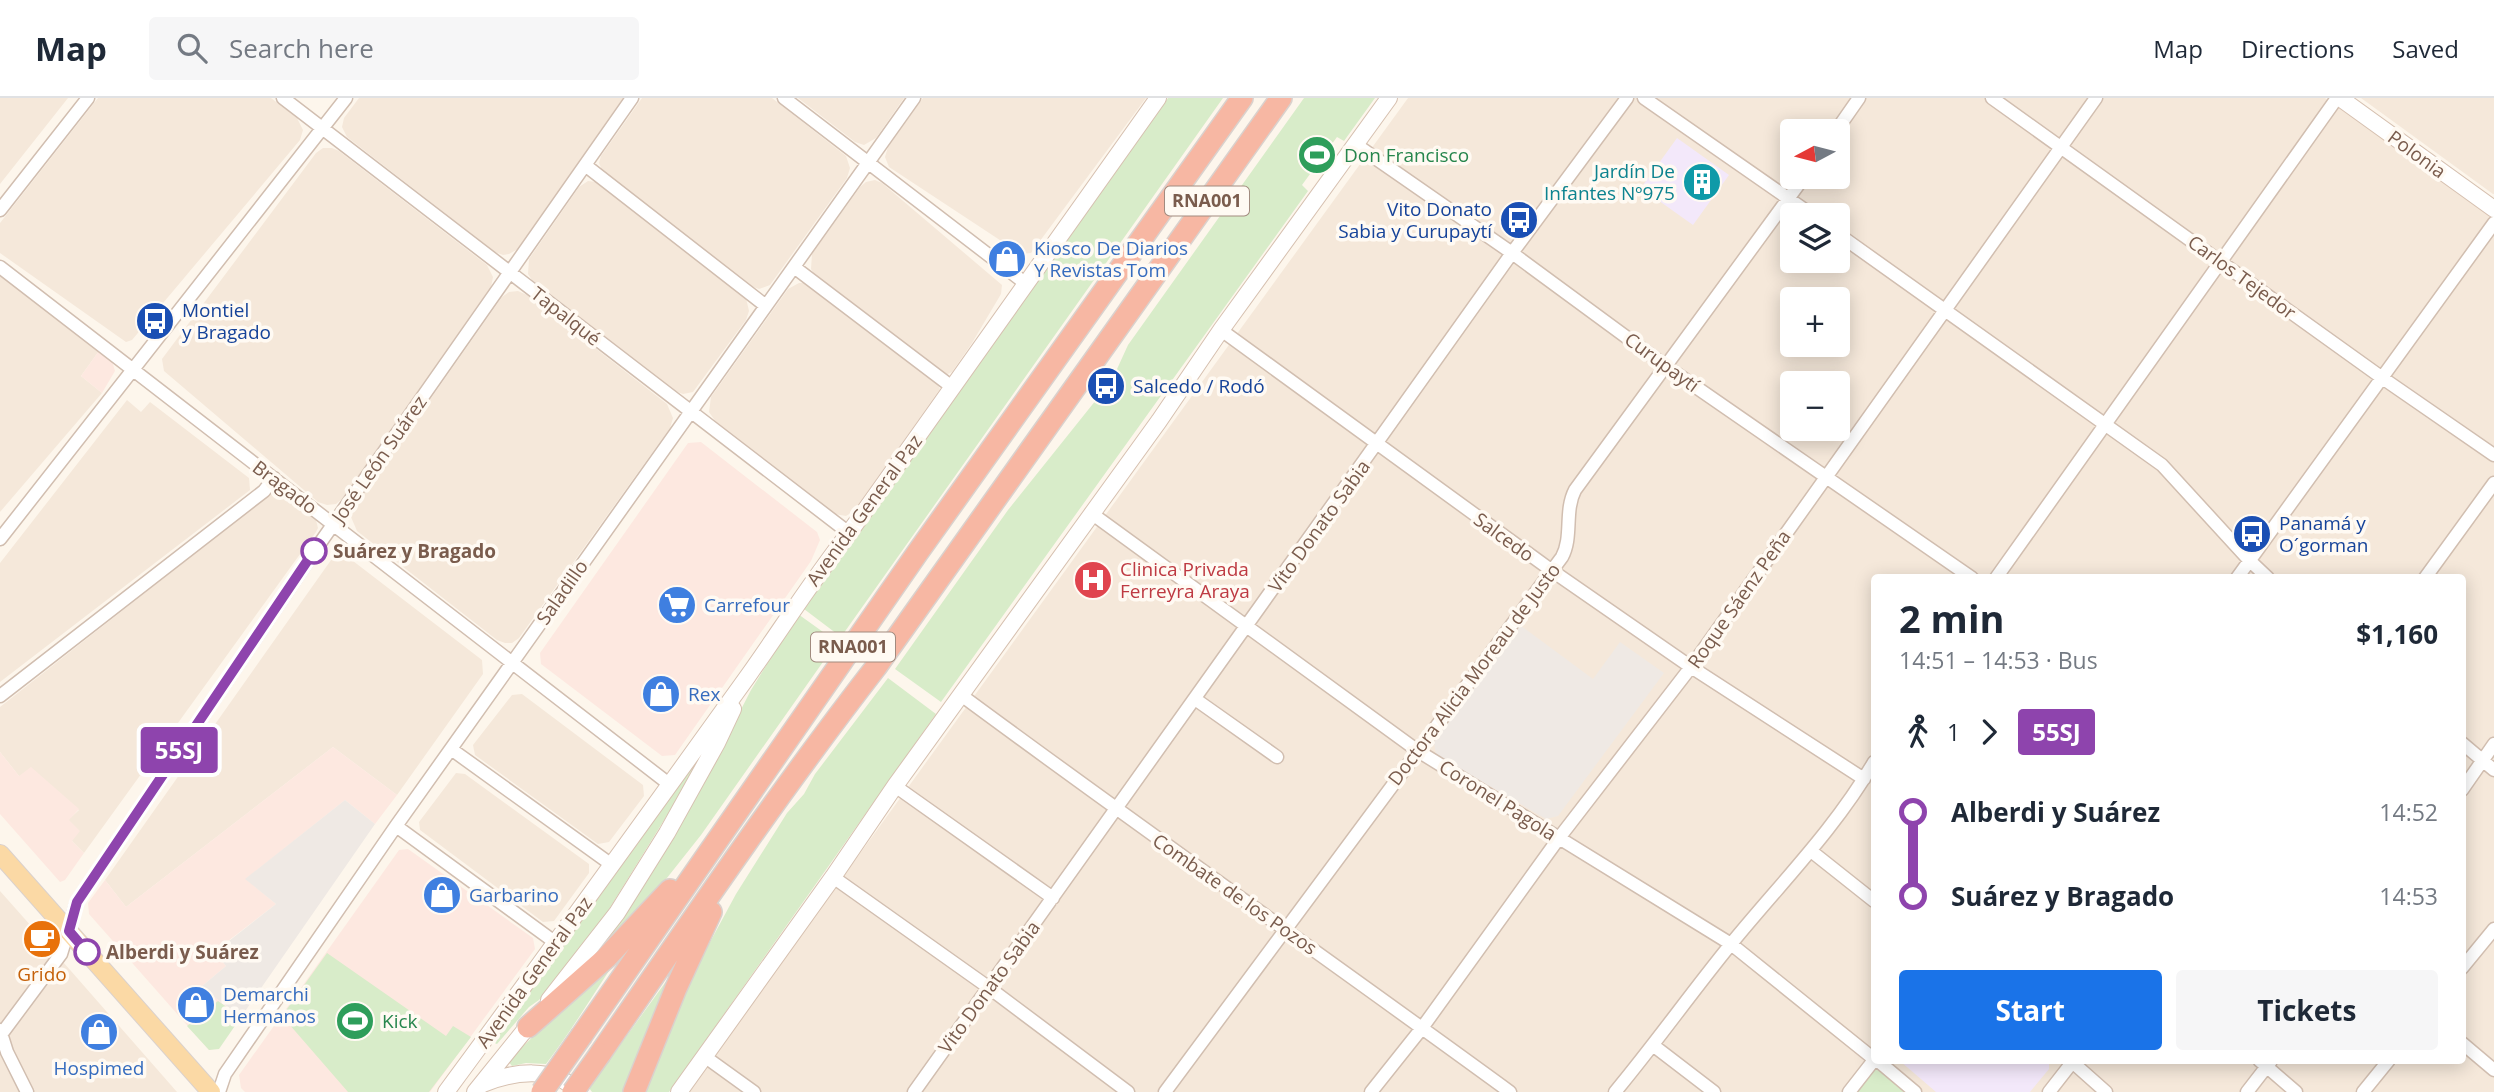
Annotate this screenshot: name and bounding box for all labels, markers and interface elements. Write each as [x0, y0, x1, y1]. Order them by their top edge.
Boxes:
search box [149, 17, 639, 80]
text: Map [35, 26, 107, 71]
icon: search [173, 29, 211, 67]
text: Search here [229, 30, 374, 66]
text: Map [2153, 32, 2203, 65]
text: Directions [2241, 32, 2354, 65]
text: Saved [2392, 32, 2459, 65]
north arrow [1780, 119, 1850, 189]
map controls [1780, 119, 1850, 441]
street label: Polonia [2383, 124, 2451, 184]
sports icon: Don Francisco [1296, 134, 1338, 176]
place label: Don Francisco [1344, 142, 1469, 168]
place label: Jardín De Infantes Nº975 [1544, 158, 1675, 206]
building icon: Jardín De Infantes Nº975 [1681, 161, 1723, 203]
road number: RNA001 [1165, 186, 1249, 216]
place label: Vito Donato Sabia y Curupaytí [1338, 196, 1493, 244]
bus stop icon: Vito Donato Sabia y Curupaytí [1498, 199, 1540, 241]
button: layers [1780, 203, 1850, 273]
street label: Carlos Tejedor [2183, 229, 2302, 325]
place label: Kiosco De Diarios Y Revistas Tom [1034, 235, 1188, 283]
shop icon: Kiosco De Diarios Y Revistas Tom [986, 238, 1028, 280]
street label: Tapalqué [526, 281, 606, 351]
button: + [1780, 287, 1850, 357]
place label: Montiel y Bragado [182, 297, 271, 345]
bus stop icon: Montiel y Bragado [134, 300, 176, 342]
street label: Curupaytí [1619, 326, 1706, 399]
bus stop icon: Salcedo / Rodó [1085, 365, 1127, 407]
button: − [1780, 371, 1850, 441]
place label: Salcedo / Rodó [1133, 373, 1265, 399]
street label: José León Suárez [324, 390, 433, 529]
street label: Avenida General Paz [800, 429, 928, 591]
street label: Bragado [247, 454, 323, 520]
street label: Vito Donato Sabia [1262, 455, 1376, 597]
street label: Salcedo [1469, 506, 1539, 568]
place label: Panamá y O´gorman [2279, 510, 2368, 558]
bus stop icon: Panamá y O´gorman [2231, 513, 2273, 555]
street label: Roque Sáenz Peña [1681, 525, 1797, 673]
marker: Suárez y Bragado [301, 538, 327, 564]
place label: Suárez y Bragado [333, 538, 496, 564]
street label: Saladillo [530, 554, 594, 630]
place label: Clinica Privada Ferreyra Araya [1120, 556, 1250, 604]
street label: Doctora Alicia Moreau de Justo [1382, 558, 1566, 790]
hospital icon: Clinica Privada Ferreyra Araya [1072, 559, 1114, 601]
supermarket icon: Carrefour [656, 584, 698, 626]
place label: Carrefour [704, 592, 790, 618]
text: 2 min [1899, 592, 2004, 644]
text: $1,160 [2356, 616, 2438, 652]
road number: RNA001 [811, 632, 895, 662]
text: 14:51 – 14:53 · Bus [1899, 644, 2098, 676]
shop icon: Rex [640, 673, 682, 715]
place label: Rex [688, 681, 720, 707]
icon: walk [1899, 713, 1937, 751]
icon: forward [1970, 713, 2008, 751]
text: 55SJ [2032, 715, 2081, 748]
text: 1 [1947, 716, 1960, 748]
line badge: 55SJ [130, 727, 228, 773]
text: 55SJ [155, 733, 203, 766]
street label: Coronel Pagola [1434, 754, 1562, 846]
text: Alberdi y Suárez [1951, 794, 2160, 830]
text: 14:52 [2379, 796, 2438, 828]
street label: Combate de los Pozos [1148, 827, 1322, 961]
shop icon: Garbarino [421, 874, 463, 916]
text: Suárez y Bragado [1951, 878, 2174, 914]
text: 14:53 [2379, 880, 2438, 912]
place label: Garbarino [469, 882, 559, 908]
street label: Avenida General Paz [470, 891, 598, 1053]
street label: Vito Donato Sabia [932, 916, 1046, 1058]
cafe icon: Grido [21, 918, 63, 960]
marker: Alberdi y Suárez [74, 939, 100, 965]
place label: Alberdi y Suárez [106, 939, 259, 965]
place label: Grido [17, 961, 67, 987]
button: Start [1899, 970, 2162, 1050]
button: Tickets [2176, 970, 2438, 1050]
place label: Demarchi Hermanos [223, 981, 316, 1029]
shop icon: Demarchi Hermanos [175, 984, 217, 1026]
sports icon: Kick [334, 1000, 376, 1042]
place label: Kick [382, 1008, 418, 1034]
shop icon: Hospimed [78, 1011, 120, 1053]
place label: Hospimed [54, 1055, 144, 1081]

